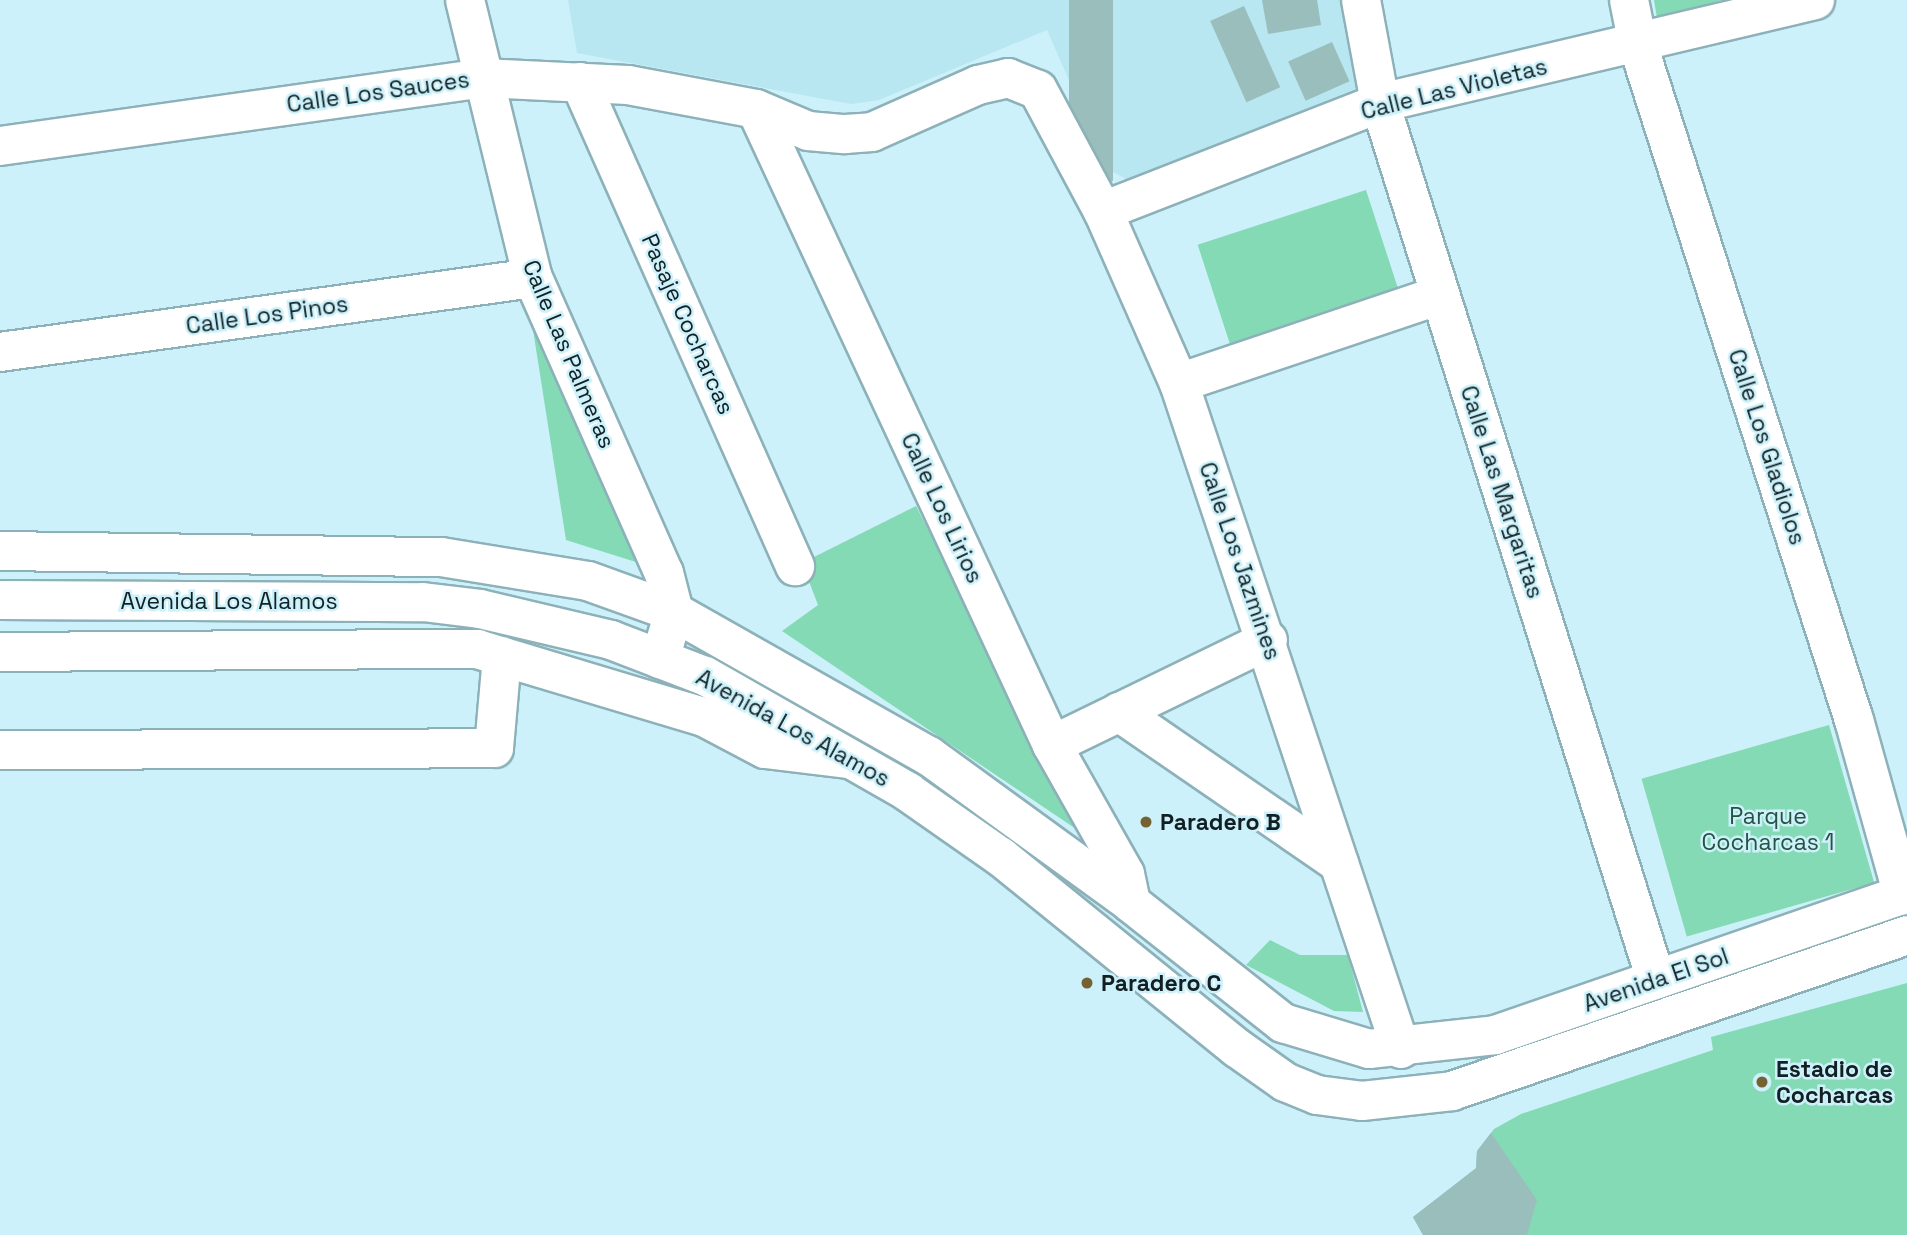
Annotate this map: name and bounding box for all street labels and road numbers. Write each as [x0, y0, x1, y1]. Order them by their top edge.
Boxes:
street label: Calle Las Violetas [1358, 52, 1550, 126]
street label: Calle Los Sauces [285, 66, 471, 118]
street label: Pasaje Cocharcas [636, 230, 740, 418]
street label: Calle Las Palmeras [517, 256, 621, 452]
street label: Calle Los Pinos [184, 290, 350, 340]
street label: Calle Los Gladiolos [1722, 346, 1812, 548]
street label: Calle Las Margaritas [1455, 382, 1549, 602]
street label: Calle Los Lirios [895, 429, 989, 587]
street label: Calle Los Jazmines [1193, 459, 1287, 663]
street label: Avenida Los Alamos [120, 587, 338, 615]
street label: Avenida Los Alamos [691, 663, 895, 793]
street label: Avenida El Sol [1580, 942, 1732, 1018]

